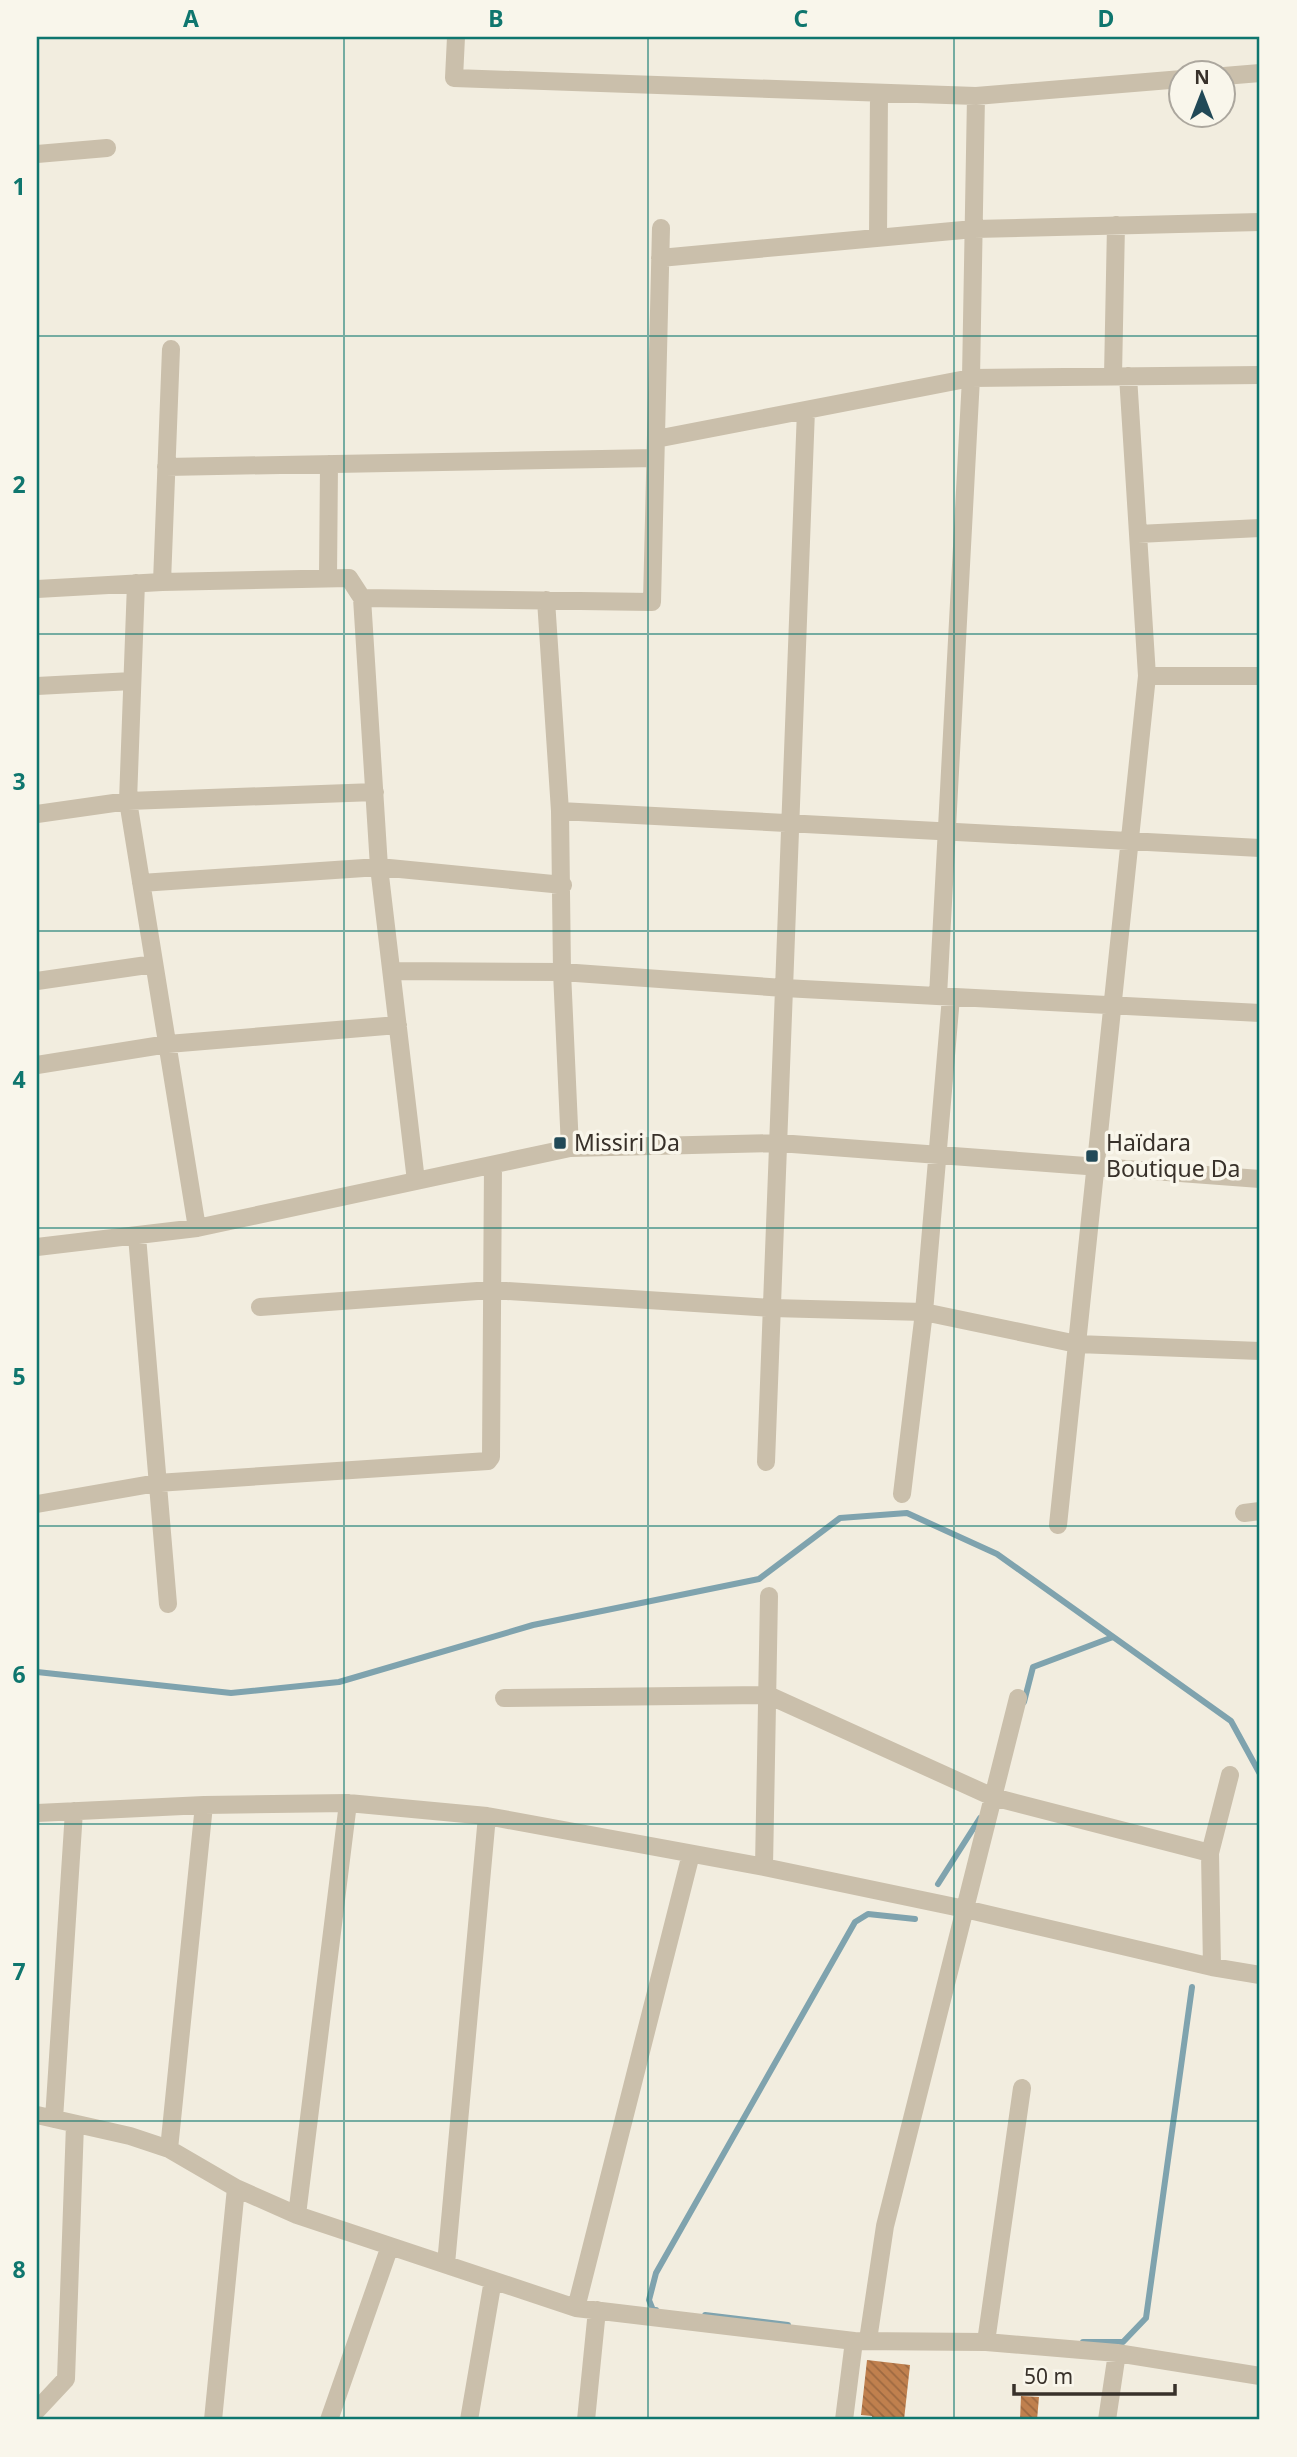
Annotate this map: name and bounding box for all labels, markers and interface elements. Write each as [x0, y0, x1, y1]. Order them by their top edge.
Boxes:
text: A [183, 2, 199, 34]
text: B [488, 2, 504, 34]
text: C [794, 2, 809, 34]
text: D [1098, 2, 1114, 34]
north arrow [1168, 60, 1238, 130]
text: N [1194, 64, 1210, 90]
text: 1 [12, 170, 26, 202]
text: 2 [12, 468, 26, 500]
text: 3 [12, 765, 26, 797]
text: 4 [12, 1063, 26, 1095]
place label: Missiri Da [574, 1126, 680, 1158]
place label: Haïdara Boutique Da [1106, 1126, 1240, 1184]
marker: Missiri Da [552, 1135, 568, 1151]
marker: Haïdara Boutique Da [1084, 1148, 1100, 1164]
text: 5 [12, 1360, 26, 1392]
text: 6 [12, 1658, 26, 1690]
text: 7 [12, 1955, 26, 1987]
text: 8 [12, 2253, 26, 2285]
scale bar [1014, 2352, 1174, 2396]
text: 50 m [1024, 2362, 1073, 2390]

